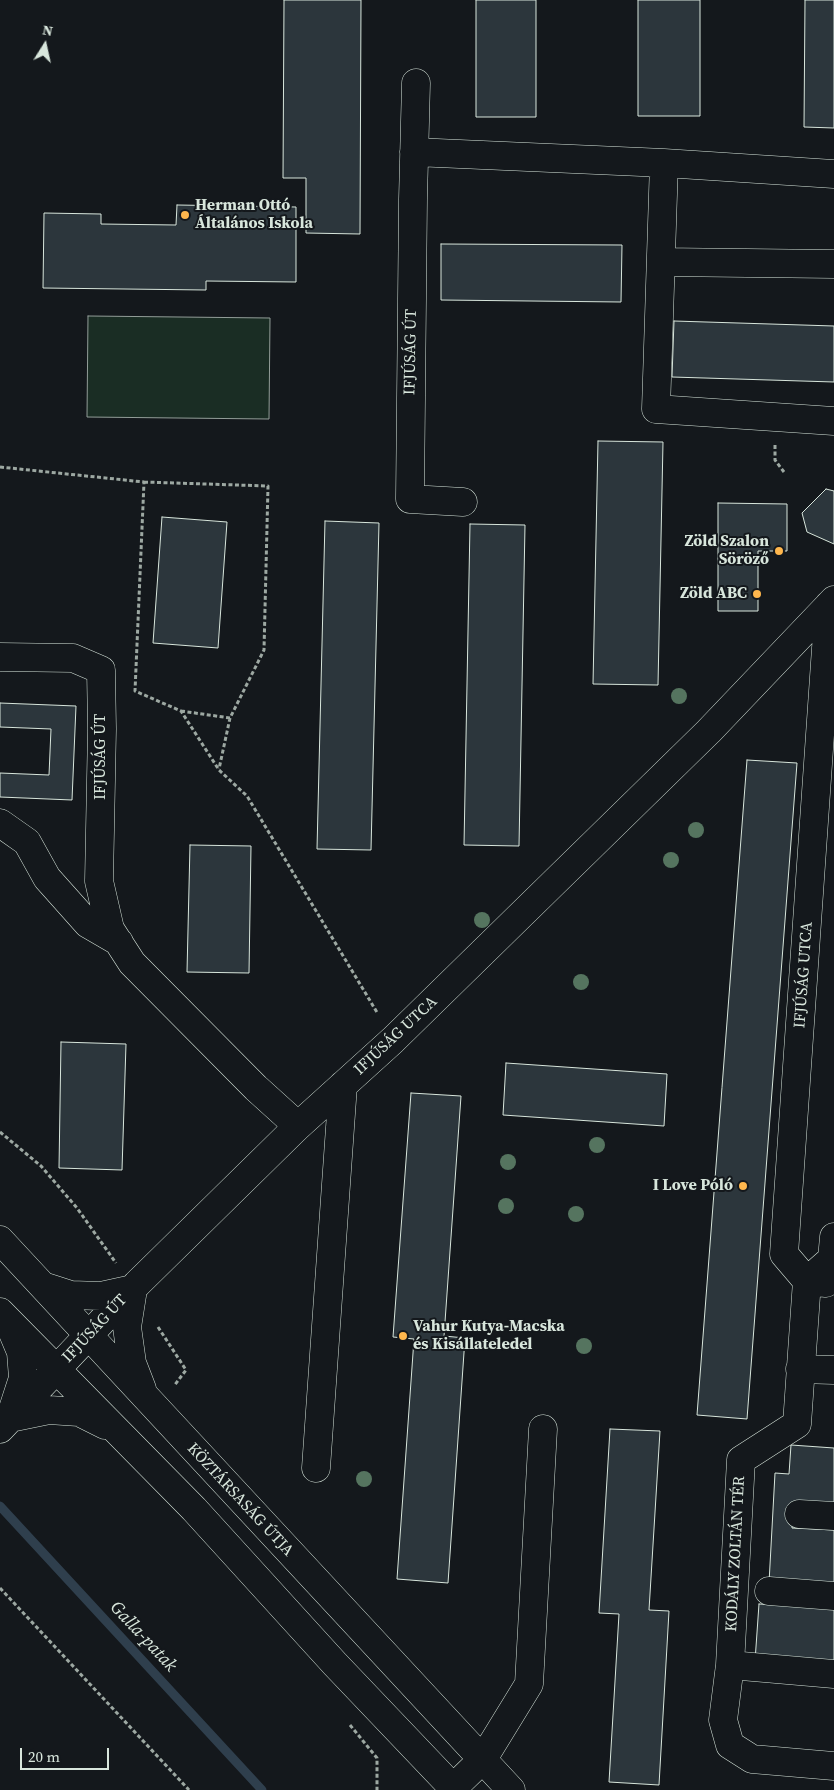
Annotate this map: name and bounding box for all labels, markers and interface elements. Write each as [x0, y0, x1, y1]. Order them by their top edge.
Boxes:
text: N [41, 19, 54, 41]
north arrow [20, 20, 70, 70]
place label: Herman Ottó Általános Iskola [195, 196, 313, 234]
marker: Herman Ottó Általános Iskola [179, 209, 191, 221]
street label: IFJÚSÁG ÚT [401, 309, 421, 395]
place label: Zöld Szalon Söröző [684, 532, 769, 570]
marker: Zöld Szalon Söröző [773, 545, 785, 557]
place label: Zöld ABC [680, 584, 747, 604]
marker: Zöld ABC [751, 588, 763, 600]
street label: IFJÚSÁG ÚT [91, 714, 111, 800]
street label: IFJÚSÁG UTCA [791, 921, 817, 1029]
street label: IFJÚSÁG UTCA [350, 993, 442, 1079]
place label: I Love Póló [653, 1176, 733, 1196]
marker: I Love Póló [737, 1180, 749, 1192]
street label: IFJÚSÁG ÚT [59, 1291, 131, 1367]
place label: Vahur Kutya-Macska és Kisállateledel [413, 1317, 565, 1355]
marker: Vahur Kutya-Macska és Kisállateledel [397, 1330, 409, 1342]
street label: KÖZTÁRSASÁG ÚTJA [183, 1439, 297, 1561]
street label: KODÁLY ZOLTÁN TÉR [722, 1476, 750, 1632]
water label: Galla-patak [105, 1597, 181, 1677]
scale bar [22, 1738, 111, 1770]
text: 20 m [28, 1746, 60, 1767]

